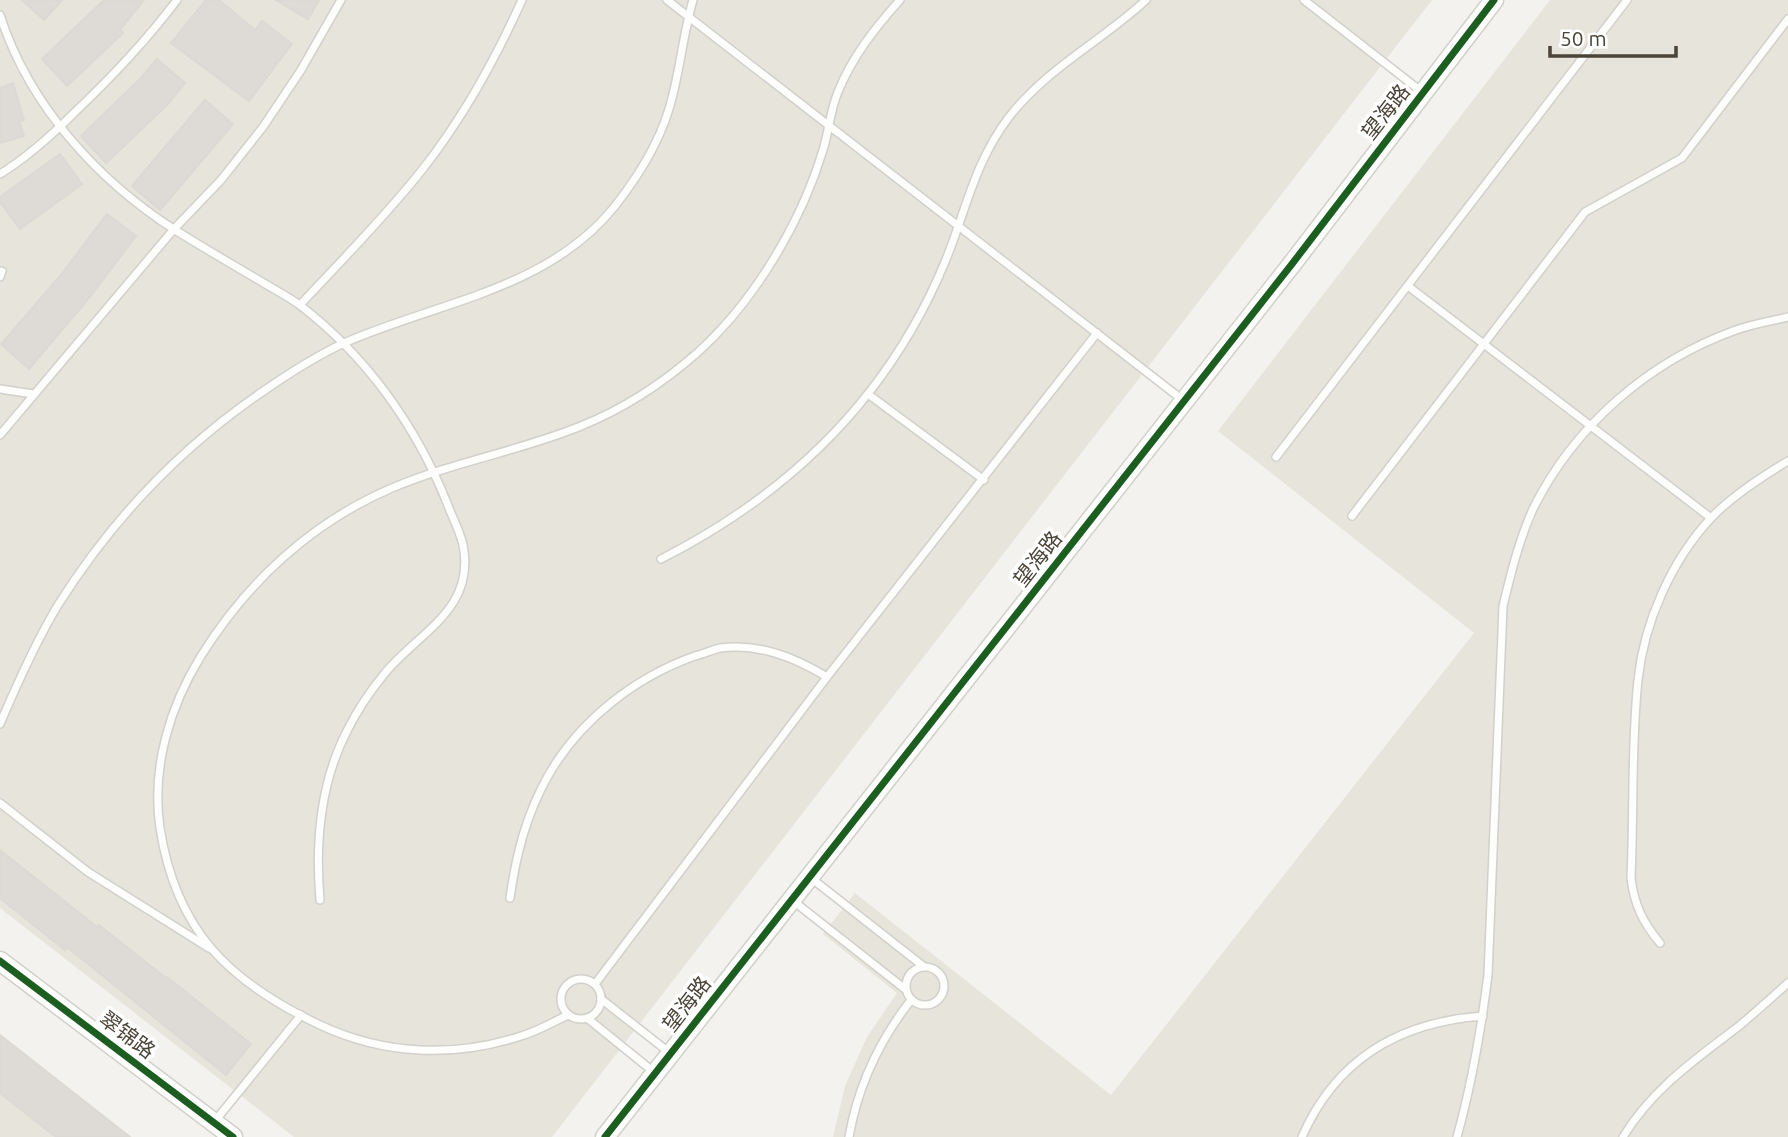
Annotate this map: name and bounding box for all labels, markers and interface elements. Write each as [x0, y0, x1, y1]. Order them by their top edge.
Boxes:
scale bar [1550, 14, 1676, 58]
text: 50 m [1560, 26, 1607, 50]
street label: 望海路 [1356, 79, 1414, 144]
street label: 望海路 [1008, 526, 1066, 591]
street label: 望海路 [657, 971, 715, 1036]
street label: 翠锦路 [95, 1006, 160, 1063]

